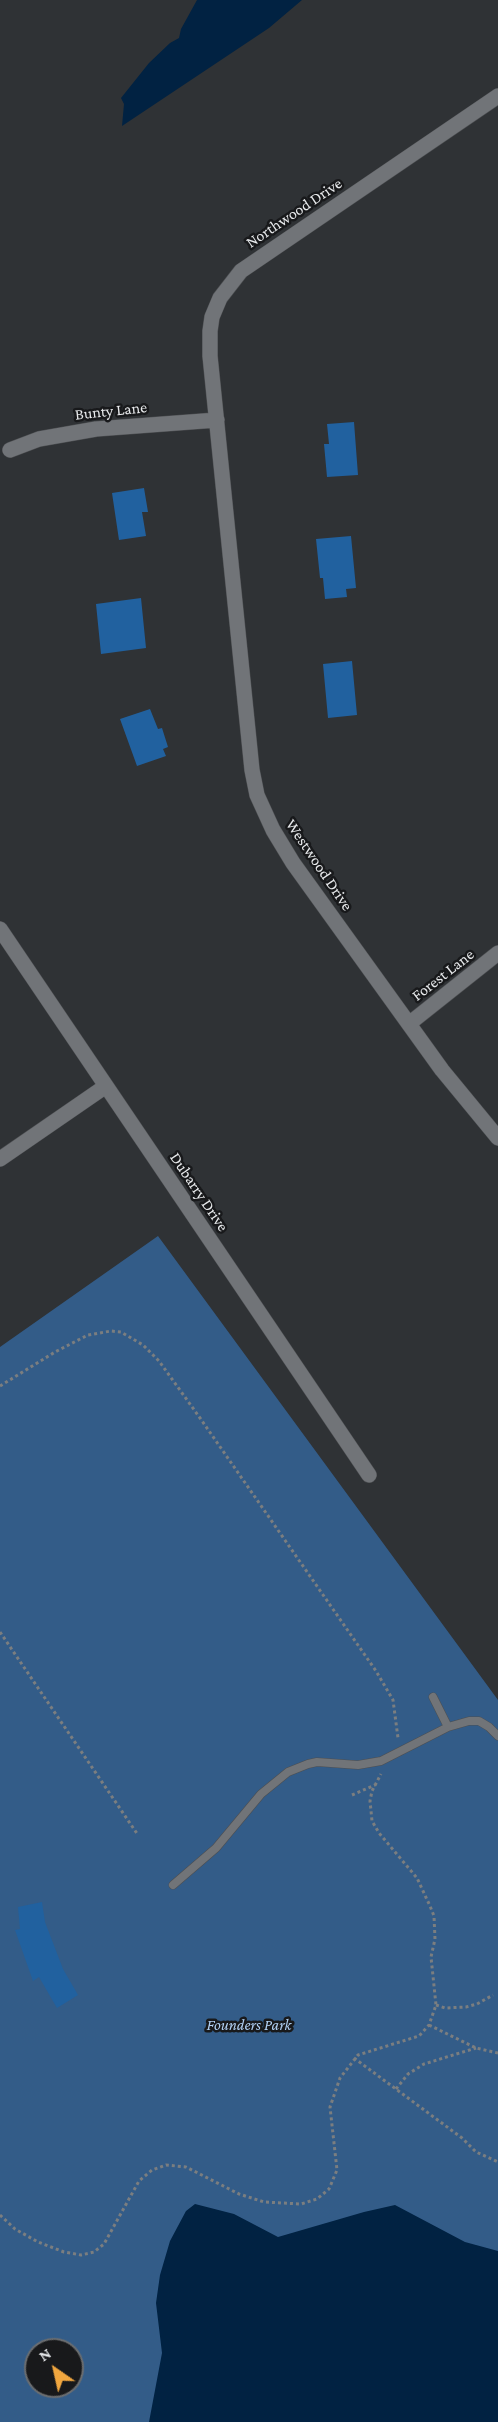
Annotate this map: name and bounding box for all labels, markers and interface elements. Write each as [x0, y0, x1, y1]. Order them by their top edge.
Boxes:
street label: Northwood Drive [242, 174, 346, 252]
street label: Bunty Lane [74, 398, 148, 424]
street label: Westwood Drive [281, 816, 357, 914]
street label: Forest Lane [408, 945, 478, 1005]
street label: Dubarry Drive [166, 1149, 232, 1235]
park label: Founders Park [206, 2015, 292, 2035]
north arrow [24, 2338, 84, 2398]
text: N [35, 2344, 54, 2364]

